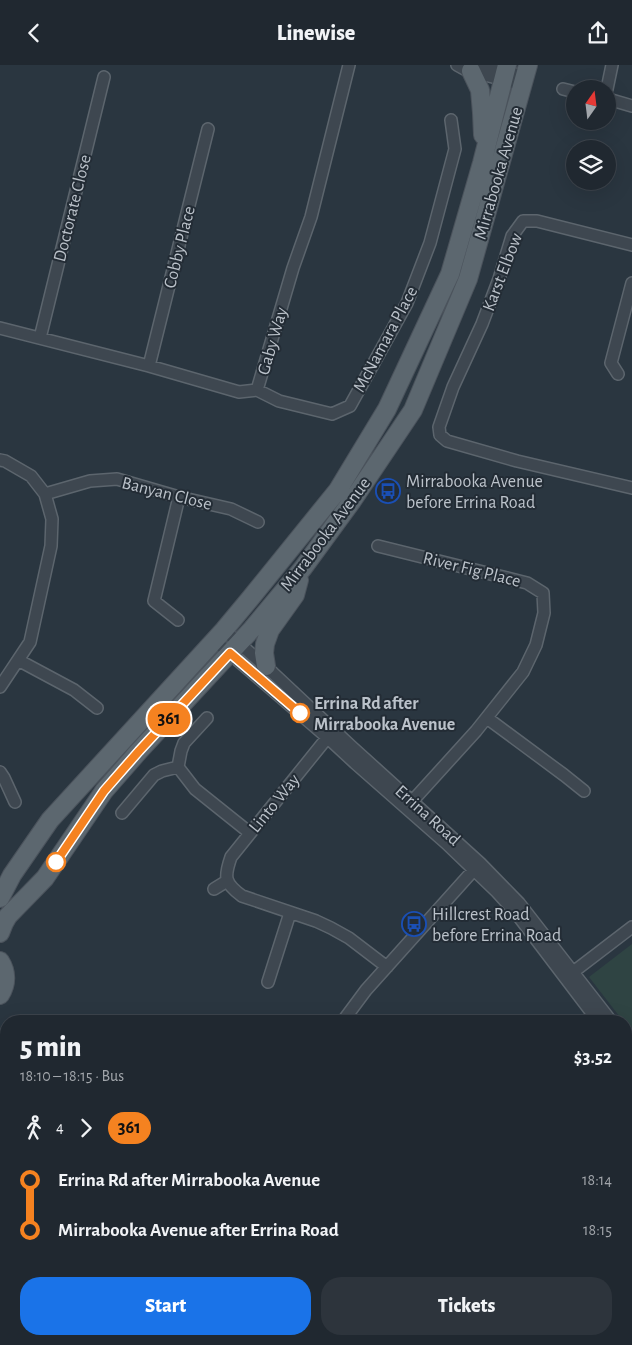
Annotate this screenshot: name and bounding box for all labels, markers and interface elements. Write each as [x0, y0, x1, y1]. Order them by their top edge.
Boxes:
icon: back [20, 19, 48, 47]
icon: share [584, 19, 612, 47]
text: Linewise [277, 22, 355, 44]
north arrow [566, 80, 616, 130]
map controls [566, 80, 616, 190]
street label: Mirrabooka Avenue [471, 105, 526, 242]
button: layers [566, 140, 616, 190]
street label: Doctorate Close [51, 153, 95, 264]
street label: Cobby Place [161, 204, 199, 290]
street label: Karst Elbow [480, 231, 526, 314]
street label: McNamara Place [350, 284, 421, 395]
street label: Gaby Way [255, 305, 291, 377]
place label: Mirrabooka Avenue before Errina Road [406, 473, 543, 512]
street label: Banyan Close [120, 474, 214, 514]
street label: Mirrabooka Avenue [277, 475, 374, 595]
bus stop icon: Mirrabooka Avenue before Errina Road [375, 478, 401, 504]
street label: River Fig Place [421, 549, 522, 591]
place label: Errina Rd after Mirrabooka Avenue [314, 695, 455, 734]
line badge: 361 [140, 703, 198, 735]
marker: Errina Rd after Mirrabooka Avenue [290, 703, 310, 723]
text: 361 [158, 710, 180, 728]
street label: Linto Way [246, 771, 304, 836]
street label: Errina Road [391, 782, 463, 849]
unlabelled marker [46, 852, 66, 872]
place label: Hillcrest Road before Errina Road [432, 906, 561, 945]
bus stop icon: Hillcrest Road before Errina Road [401, 911, 427, 937]
text: 5 min [20, 1034, 82, 1062]
text: $3.52 [574, 1048, 612, 1067]
text: 18:10 – 18:15 · Bus [20, 1068, 124, 1084]
icon: walk [20, 1114, 48, 1142]
icon: forward [72, 1114, 100, 1142]
text: 4 [56, 1119, 64, 1135]
text: 361 [118, 1119, 141, 1137]
text: Errina Rd after Mirrabooka Avenue [58, 1171, 320, 1190]
text: 18:14 [582, 1172, 612, 1188]
text: Mirrabooka Avenue after Errina Road [58, 1221, 339, 1240]
text: 18:15 [583, 1222, 612, 1238]
button: Start [20, 1277, 311, 1335]
button: Tickets [321, 1277, 612, 1335]

